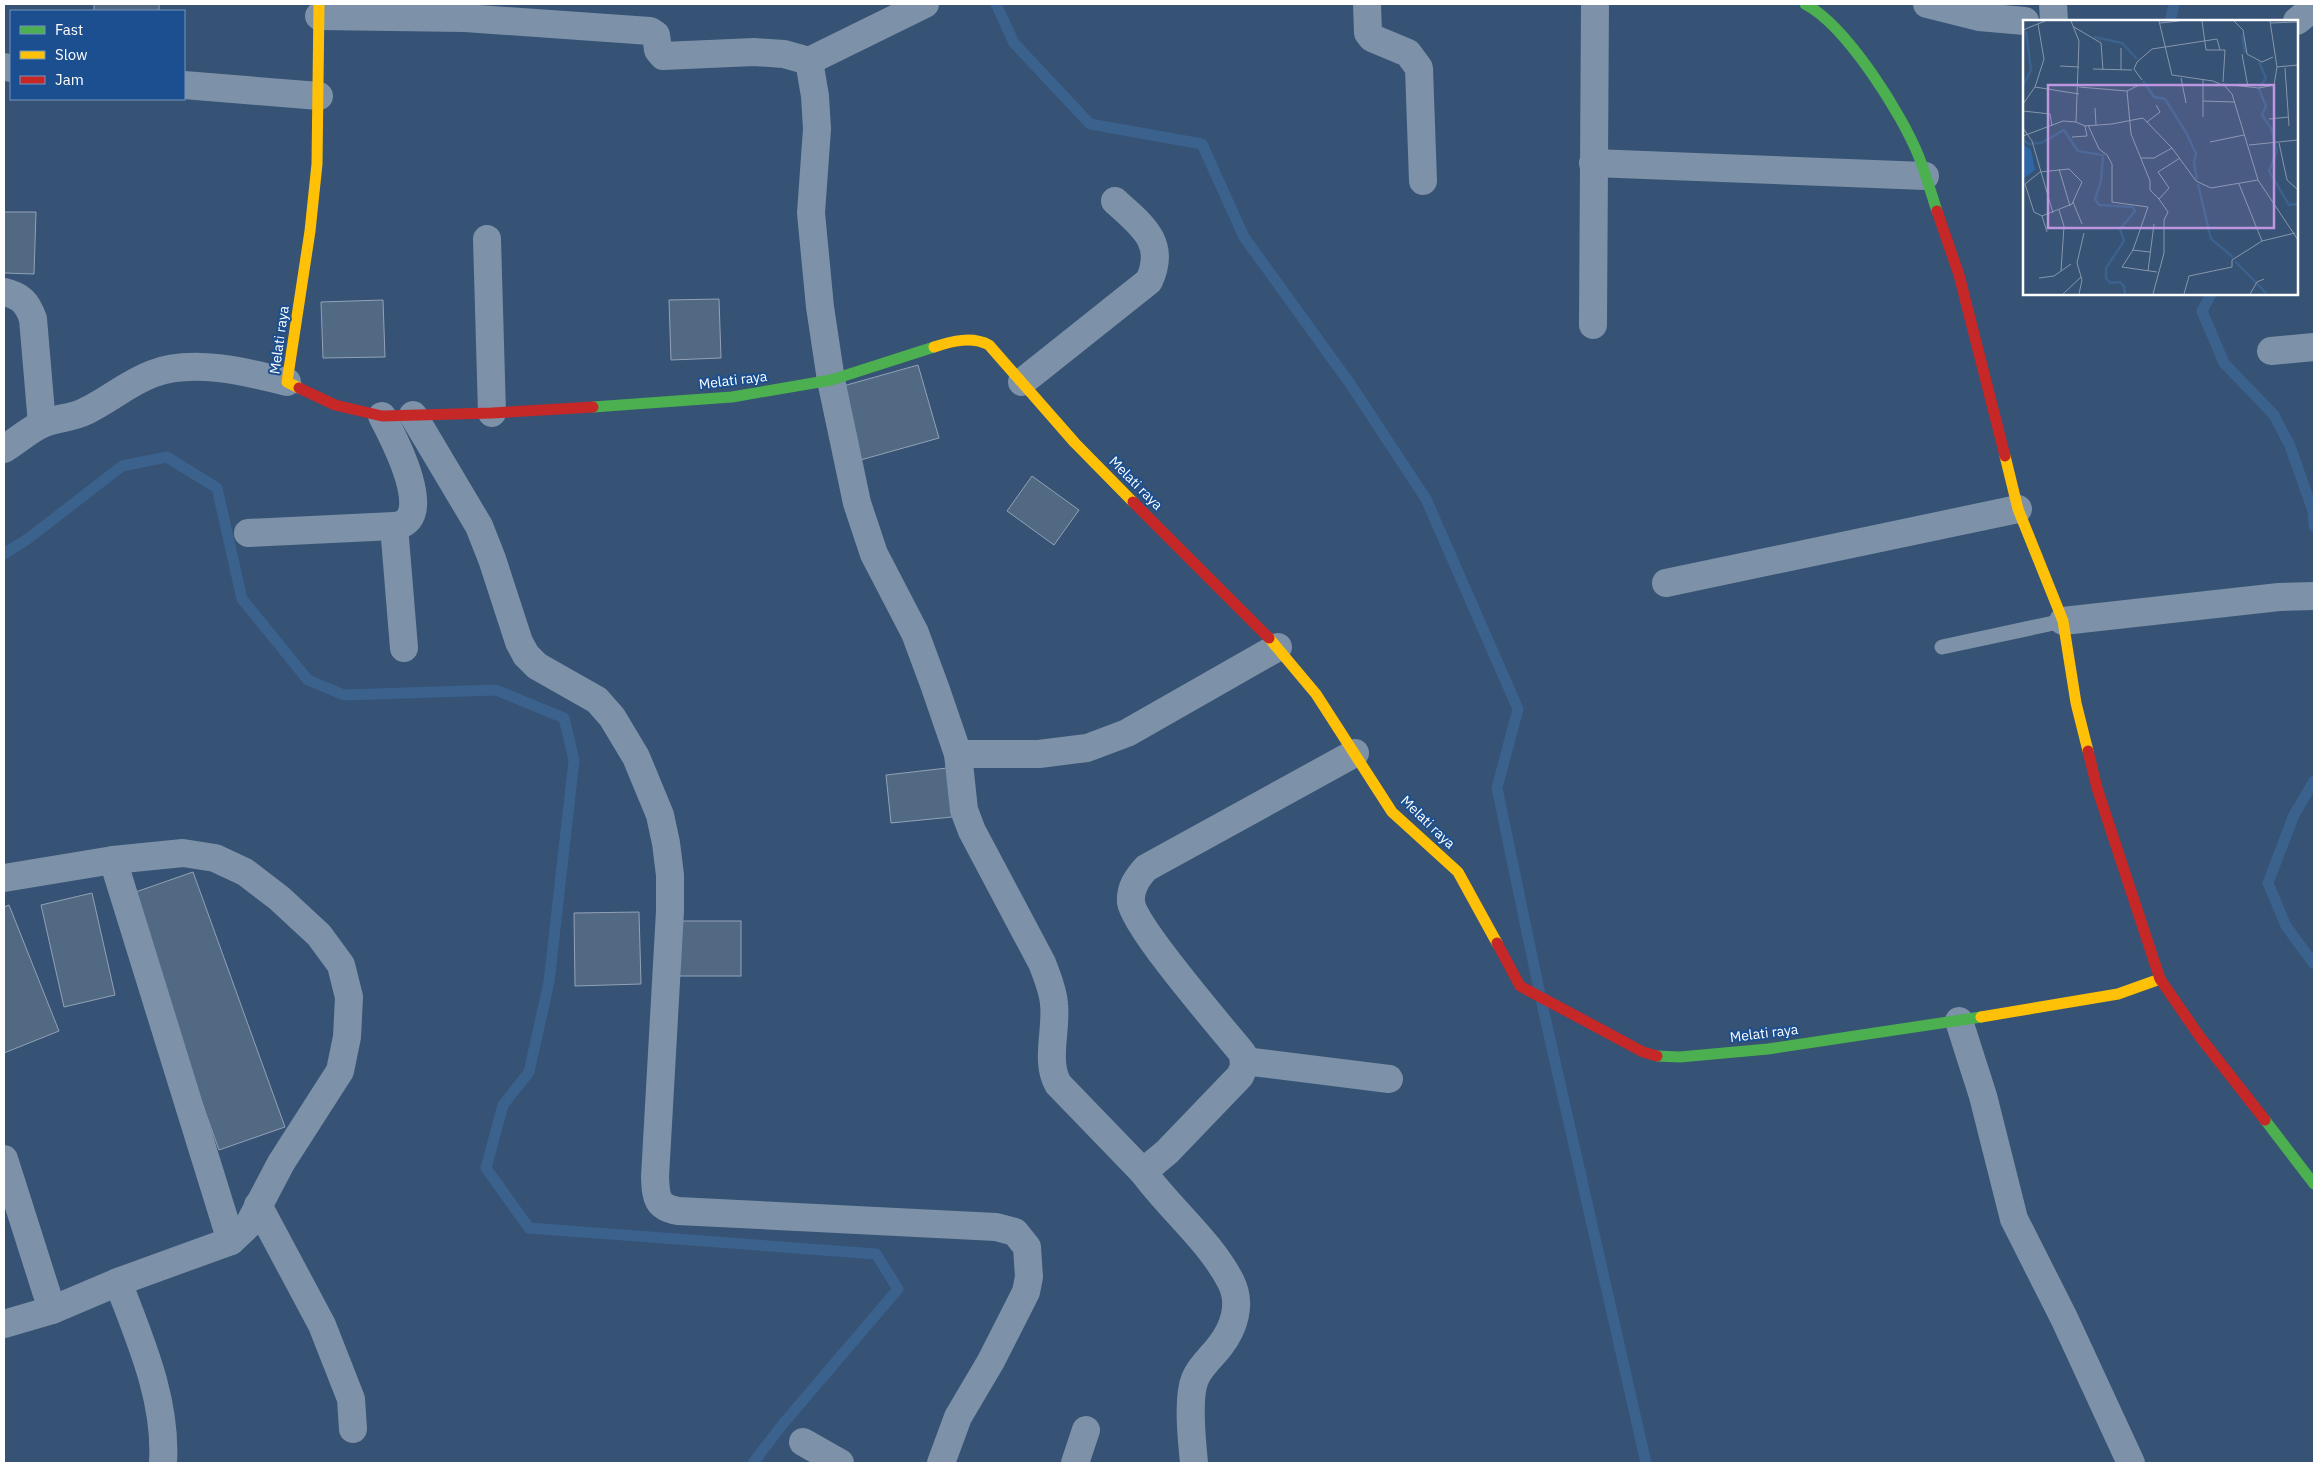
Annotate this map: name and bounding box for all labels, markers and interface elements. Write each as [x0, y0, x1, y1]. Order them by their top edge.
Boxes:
legend [10, 10, 185, 100]
text: Fast [55, 20, 83, 39]
inset map [2023, 20, 2298, 295]
text: Slow [55, 45, 88, 64]
text: Jam [55, 70, 84, 89]
street label: Melati raya [265, 304, 293, 375]
street label: Melati raya [698, 367, 769, 393]
street label: Melati raya [1105, 452, 1167, 514]
street label: Melati raya [1397, 792, 1459, 853]
street label: Melati raya [1729, 1020, 1800, 1046]

